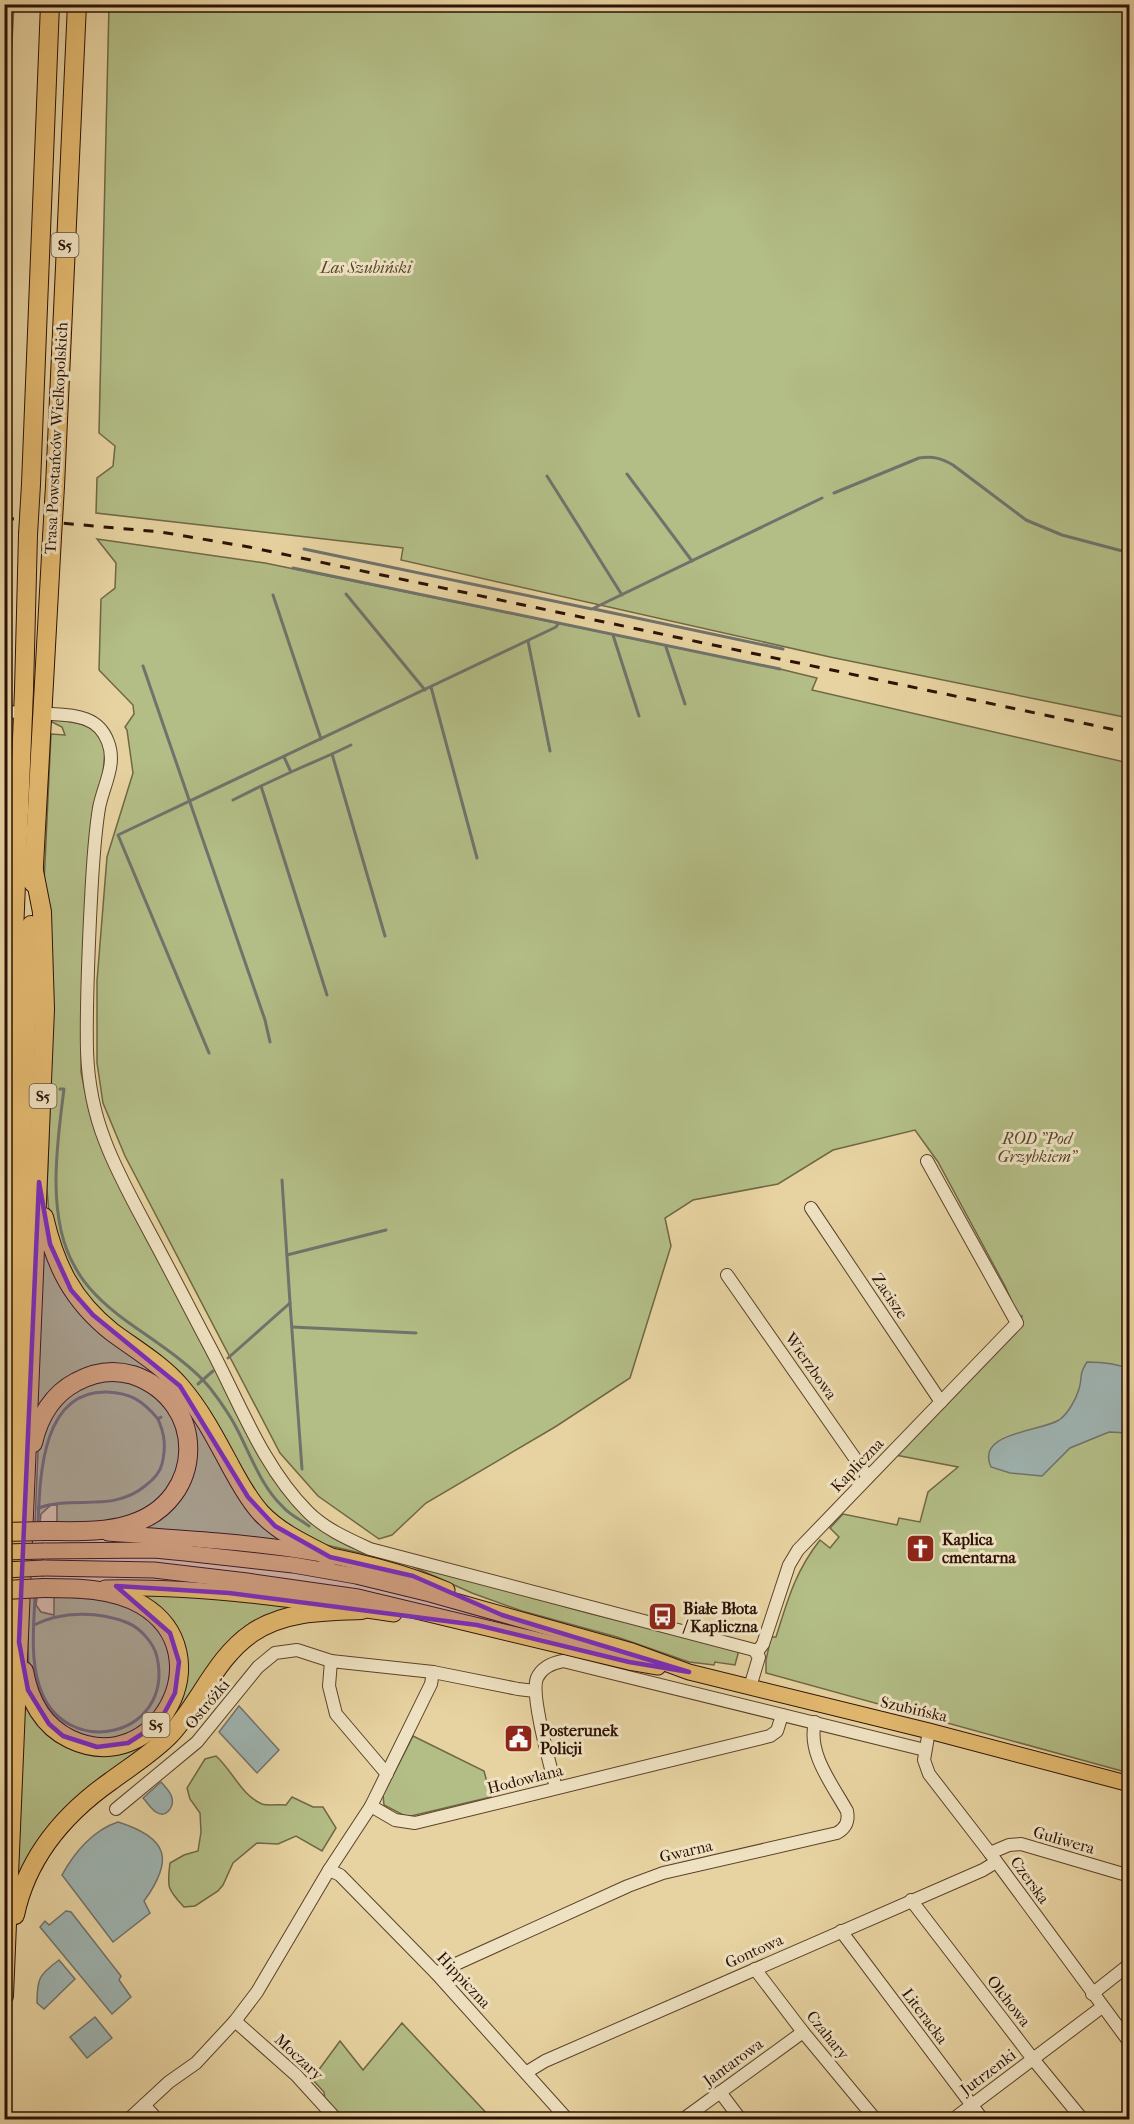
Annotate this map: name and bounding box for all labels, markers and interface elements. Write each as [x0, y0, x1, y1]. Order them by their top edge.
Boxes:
road number: S5 [52, 233, 78, 257]
park label: Las Szubiński [320, 258, 413, 277]
street label: Trasa Powstańców Wielkopolskich [40, 321, 72, 555]
road number: S5 [30, 1084, 57, 1108]
park label: ROD "Pod Grzybkiem" [997, 1129, 1079, 1166]
street label: Zacisze [868, 1270, 912, 1322]
street label: Wierzbowa [780, 1328, 841, 1404]
street label: Kapliczna [827, 1434, 888, 1496]
place label: Kaplica cmentarna [942, 1530, 1017, 1567]
church icon: Kaplica cmentarna [905, 1532, 937, 1564]
place label: Białe Błota / Kapliczna [682, 1599, 759, 1637]
bus stop icon: Białe Błota / Kapliczna [646, 1601, 678, 1633]
street label: Ostróżki [181, 1675, 233, 1733]
street label: Szubińska [879, 1692, 950, 1726]
road number: S5 [142, 1713, 170, 1737]
place label: Posterunek Policji [540, 1721, 619, 1758]
public building icon: Posterunek Policji [503, 1723, 535, 1755]
street label: Hodowlana [485, 1760, 565, 1798]
street label: Guliwera [1031, 1822, 1097, 1858]
street label: Gwarna [658, 1836, 715, 1866]
street label: Czerska [1006, 1853, 1054, 1908]
street label: Gontowa [722, 1930, 786, 1972]
street label: Hippiczna [433, 1948, 495, 2013]
street label: Olchowa [983, 1972, 1035, 2031]
street label: Literacka [898, 1984, 952, 2048]
street label: Czahary [803, 2007, 854, 2063]
street label: Moczary [271, 2030, 328, 2085]
street label: Jantarowa [698, 2034, 767, 2091]
street label: Jutrzenki [955, 2045, 1020, 2100]

